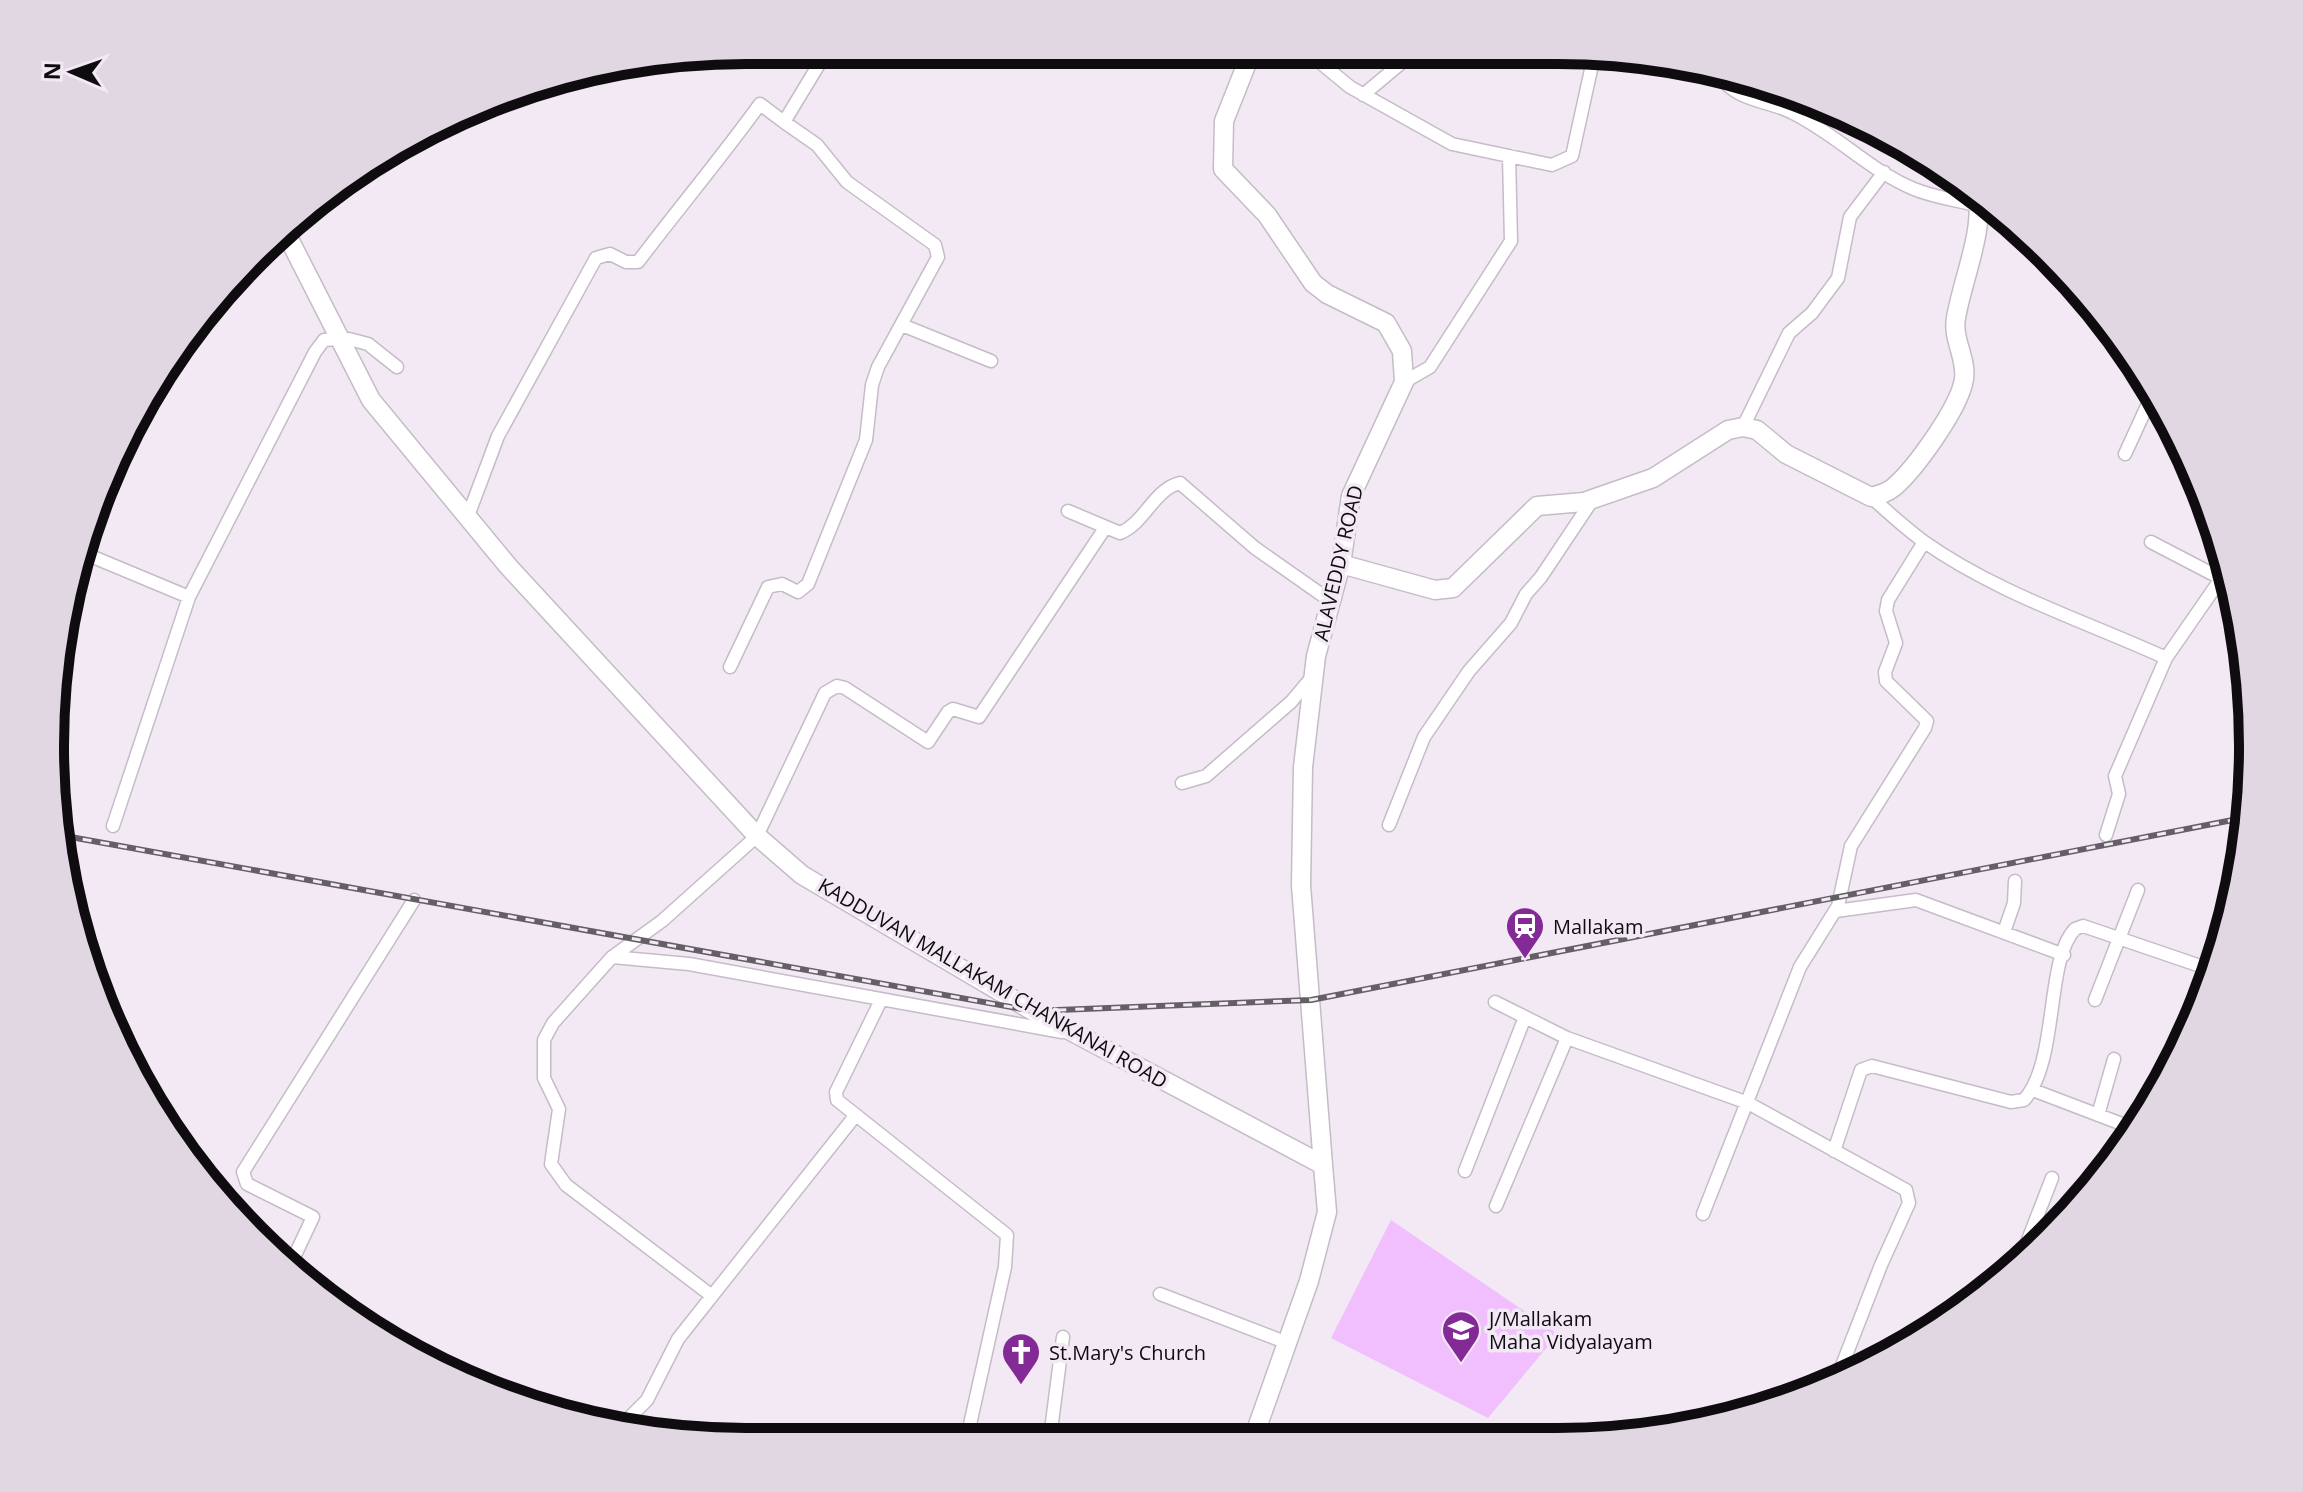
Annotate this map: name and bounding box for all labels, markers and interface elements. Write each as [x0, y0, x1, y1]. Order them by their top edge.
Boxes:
north arrow [32, 32, 112, 112]
text: N [36, 62, 66, 81]
street label: ALAVEDDY ROAD [1307, 482, 1369, 644]
street label: KADDUVAN MALLAKAM CHANKANAI ROAD [813, 872, 1173, 1094]
station icon: Mallakam [1504, 905, 1546, 960]
place label: Mallakam [1553, 913, 1643, 940]
place label: J/Mallakam Maha Vidyalayam [1487, 1305, 1653, 1355]
school or university icon: J/Mallakam Maha Vidyalayam [1440, 1309, 1482, 1364]
church icon: St.Mary's Church [1000, 1331, 1042, 1386]
place label: St.Mary's Church [1049, 1339, 1206, 1366]

